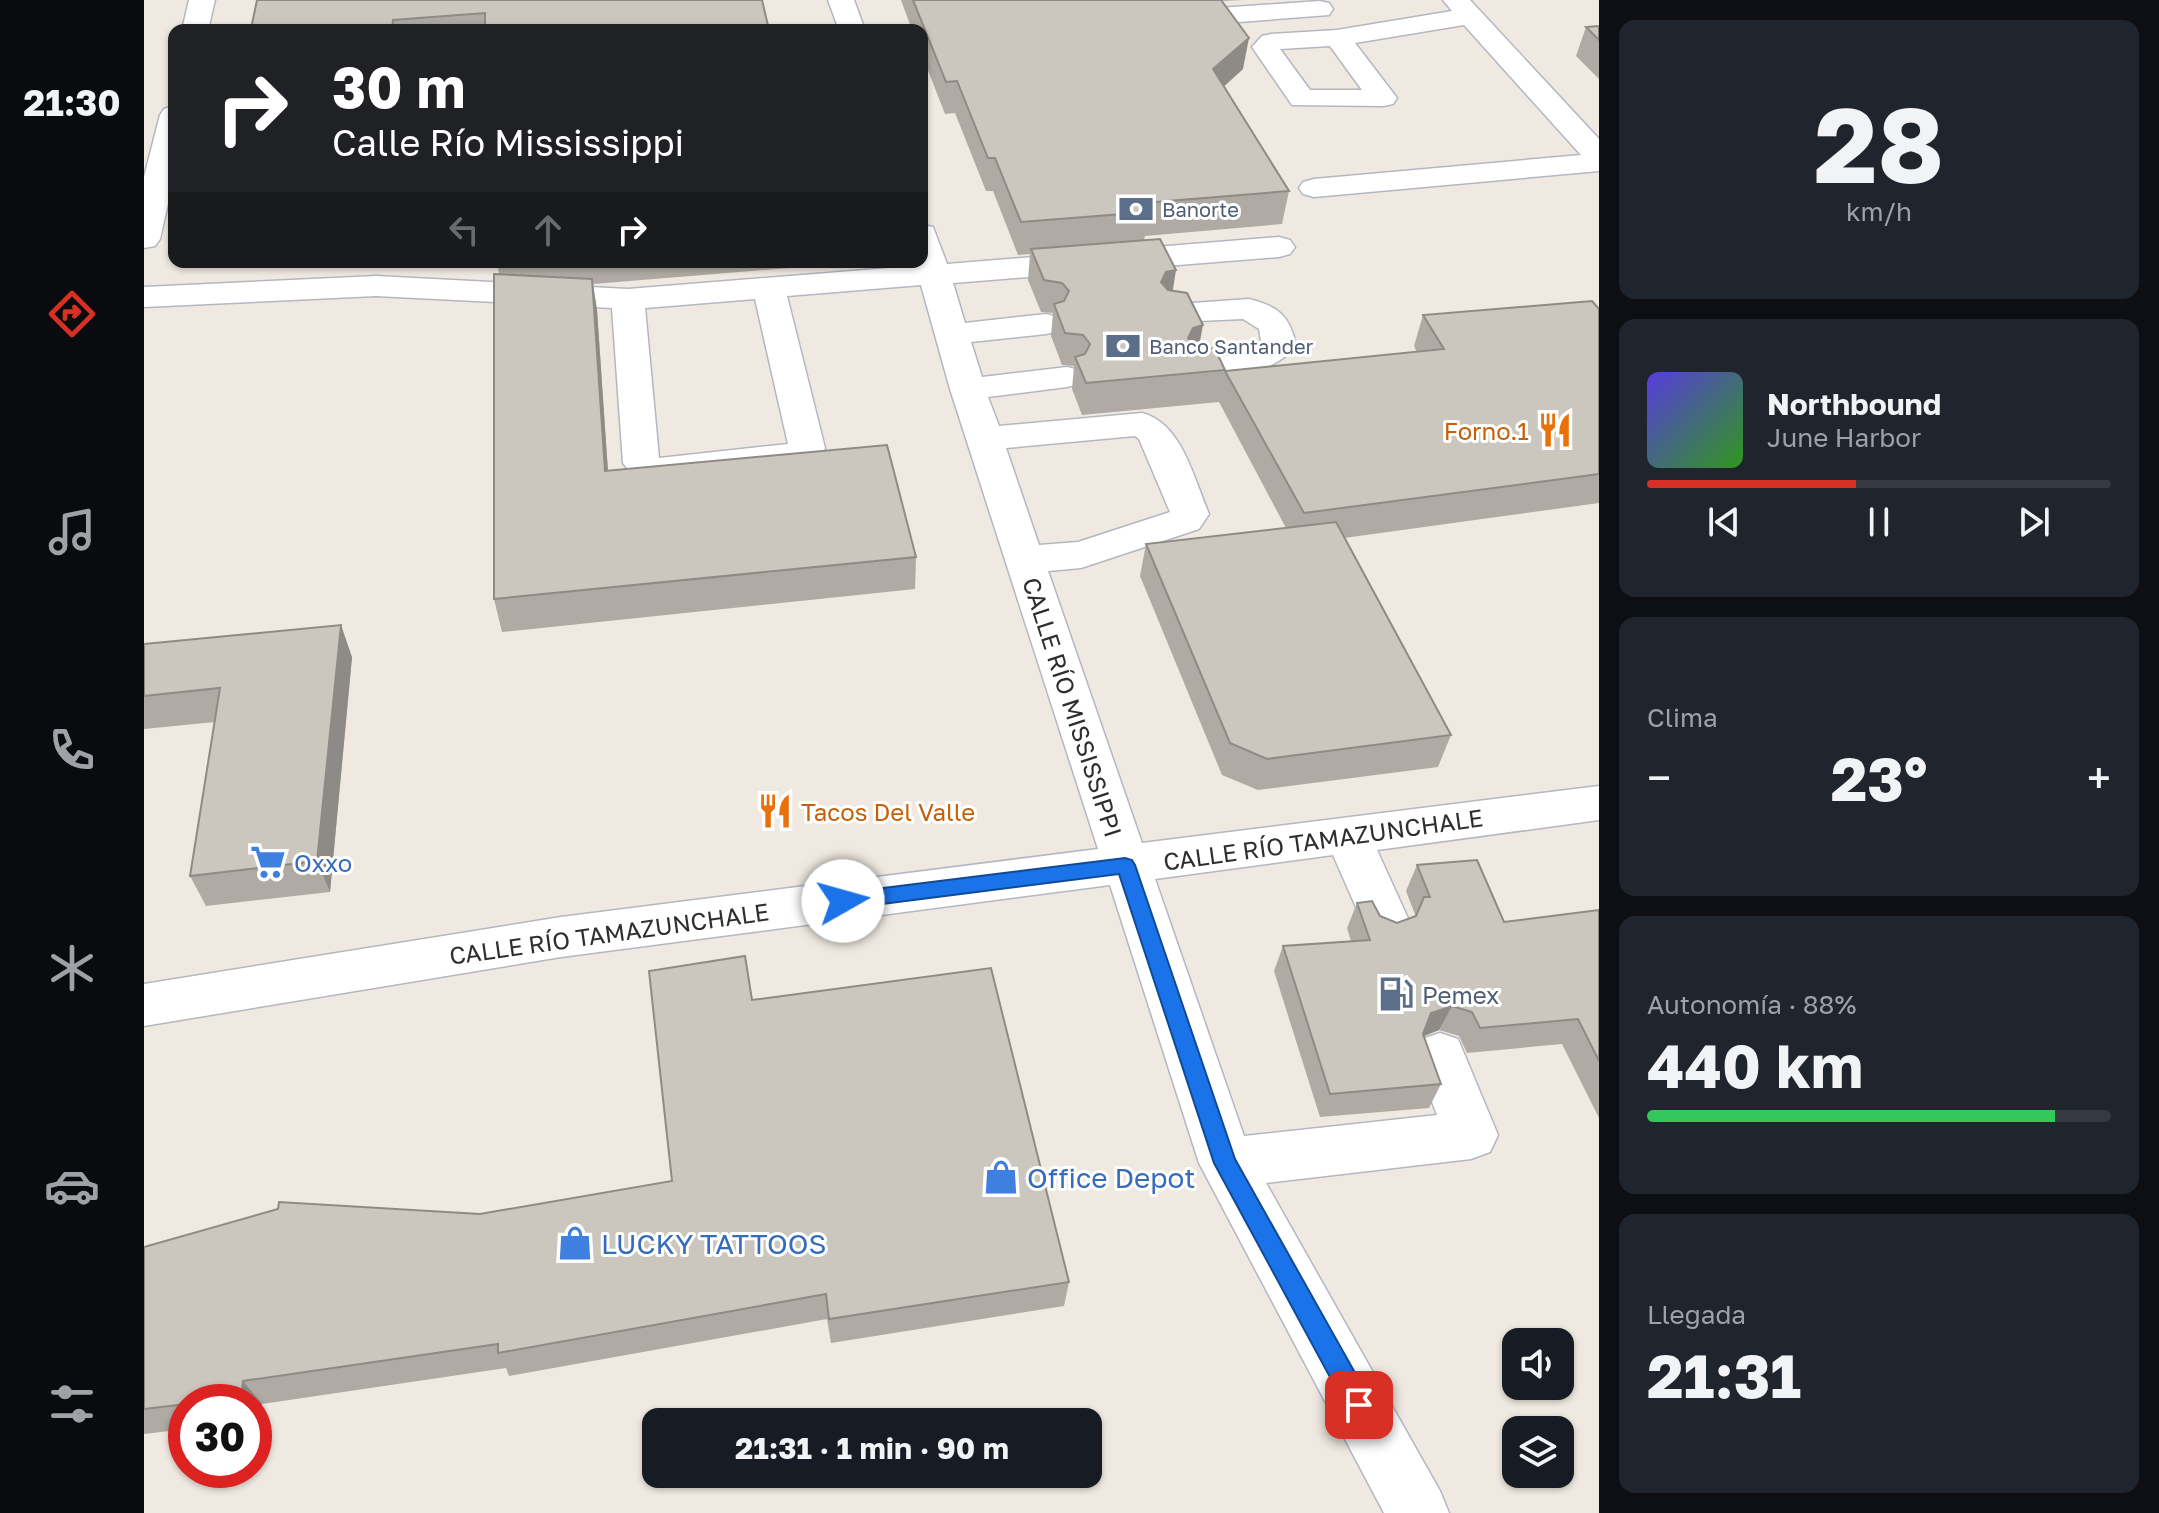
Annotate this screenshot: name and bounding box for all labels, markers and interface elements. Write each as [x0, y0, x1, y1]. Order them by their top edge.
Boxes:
text: 30 m [332, 53, 466, 120]
icon: right [200, 56, 304, 160]
text: 21:30 [23, 81, 121, 124]
text: 28 [1814, 81, 1944, 206]
text: Calle Río Mississippi [332, 121, 684, 164]
bank icon: Banorte [1117, 190, 1155, 228]
text: km/h [1846, 196, 1912, 227]
place label: Banorte [1162, 197, 1239, 221]
icon: left [442, 208, 486, 252]
icon: ahead [526, 208, 570, 252]
icon: right [610, 208, 654, 252]
icon: directions [44, 286, 100, 342]
bank icon: Banco Santander [1104, 327, 1142, 365]
place label: Banco Santander [1149, 334, 1314, 358]
text: Northbound [1767, 386, 1941, 422]
restaurant icon: Forno.1 [1536, 411, 1574, 449]
place label: Forno.1 [1444, 416, 1529, 445]
text: June Harbor [1767, 422, 1921, 453]
icon: previous [1702, 500, 1746, 544]
icon: pause [1857, 500, 1901, 544]
icon: next [2012, 500, 2056, 544]
icon: music [44, 504, 100, 560]
street label: CALLE RÍO MISSISSIPPI [1017, 574, 1129, 840]
text: Clima [1647, 702, 1718, 733]
icon: phone [44, 722, 100, 778]
text: 23° [1831, 742, 1927, 814]
text: − [1647, 751, 1671, 804]
text: + [2087, 751, 2111, 804]
restaurant icon: Tacos Del Valle [756, 792, 794, 830]
place label: Tacos Del Valle [801, 797, 975, 826]
street label: CALLE RÍO TAMAZUNCHALE [1161, 802, 1485, 876]
supermarket icon: Oxxo [249, 843, 287, 881]
place label: Oxxo [294, 848, 352, 877]
position arrow [801, 859, 885, 943]
street label: CALLE RÍO TAMAZUNCHALE [447, 896, 771, 970]
icon: climate [44, 940, 100, 996]
fuel station icon: Pemex [1377, 975, 1415, 1013]
place label: Pemex [1422, 980, 1499, 1009]
text: Autonomía · 88% [1647, 989, 1856, 1020]
text: 440 km [1647, 1029, 1863, 1101]
icon: car [44, 1158, 100, 1214]
shop icon: Office Depot [982, 1158, 1020, 1196]
place label: Office Depot [1027, 1161, 1196, 1194]
shop icon: LUCKY TATTOOS [556, 1224, 594, 1262]
place label: LUCKY TATTOOS [601, 1227, 826, 1260]
text: Llegada [1647, 1299, 1746, 1330]
map controls [1502, 1328, 1574, 1488]
button: sound [1502, 1328, 1574, 1400]
text: 21:31 [1647, 1339, 1801, 1411]
pin [1325, 1371, 1393, 1439]
icon: filters [44, 1376, 100, 1432]
icon: arrive [1337, 1383, 1381, 1427]
speed limit sign: 30 [168, 1384, 272, 1488]
button: layers [1502, 1416, 1574, 1488]
text: 21:31 · 1 min · 90 m [735, 1430, 1009, 1466]

